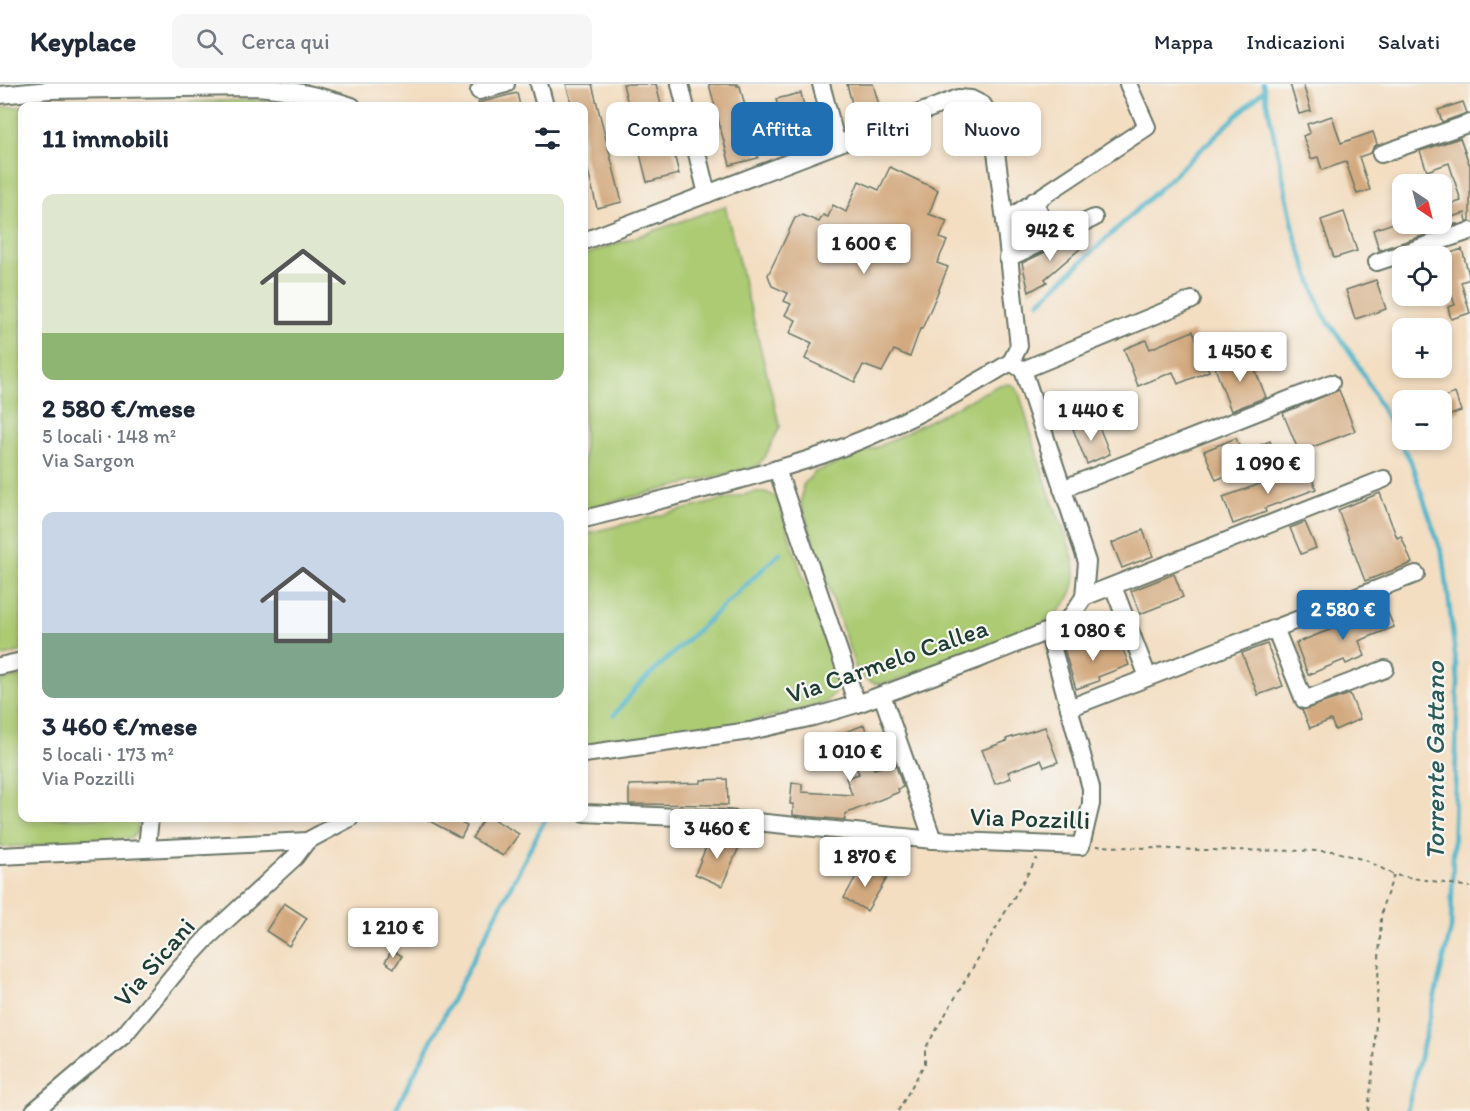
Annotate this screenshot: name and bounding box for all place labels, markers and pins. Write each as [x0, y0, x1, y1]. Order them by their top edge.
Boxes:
pin: 942 € [1008, 211, 1092, 262]
pin: 1 600 € [809, 224, 919, 275]
pin: 1 450 € [1185, 332, 1295, 383]
pin: 1 440 € [1036, 391, 1146, 442]
pin: 1 090 € [1213, 444, 1323, 495]
pin: 2 580 € [1288, 590, 1398, 641]
pin: 1 080 € [1038, 611, 1148, 662]
pin: 1 010 € [795, 732, 905, 783]
pin: 3 460 € [662, 809, 772, 860]
pin: 1 870 € [810, 837, 920, 888]
pin: 1 210 € [338, 908, 448, 959]

